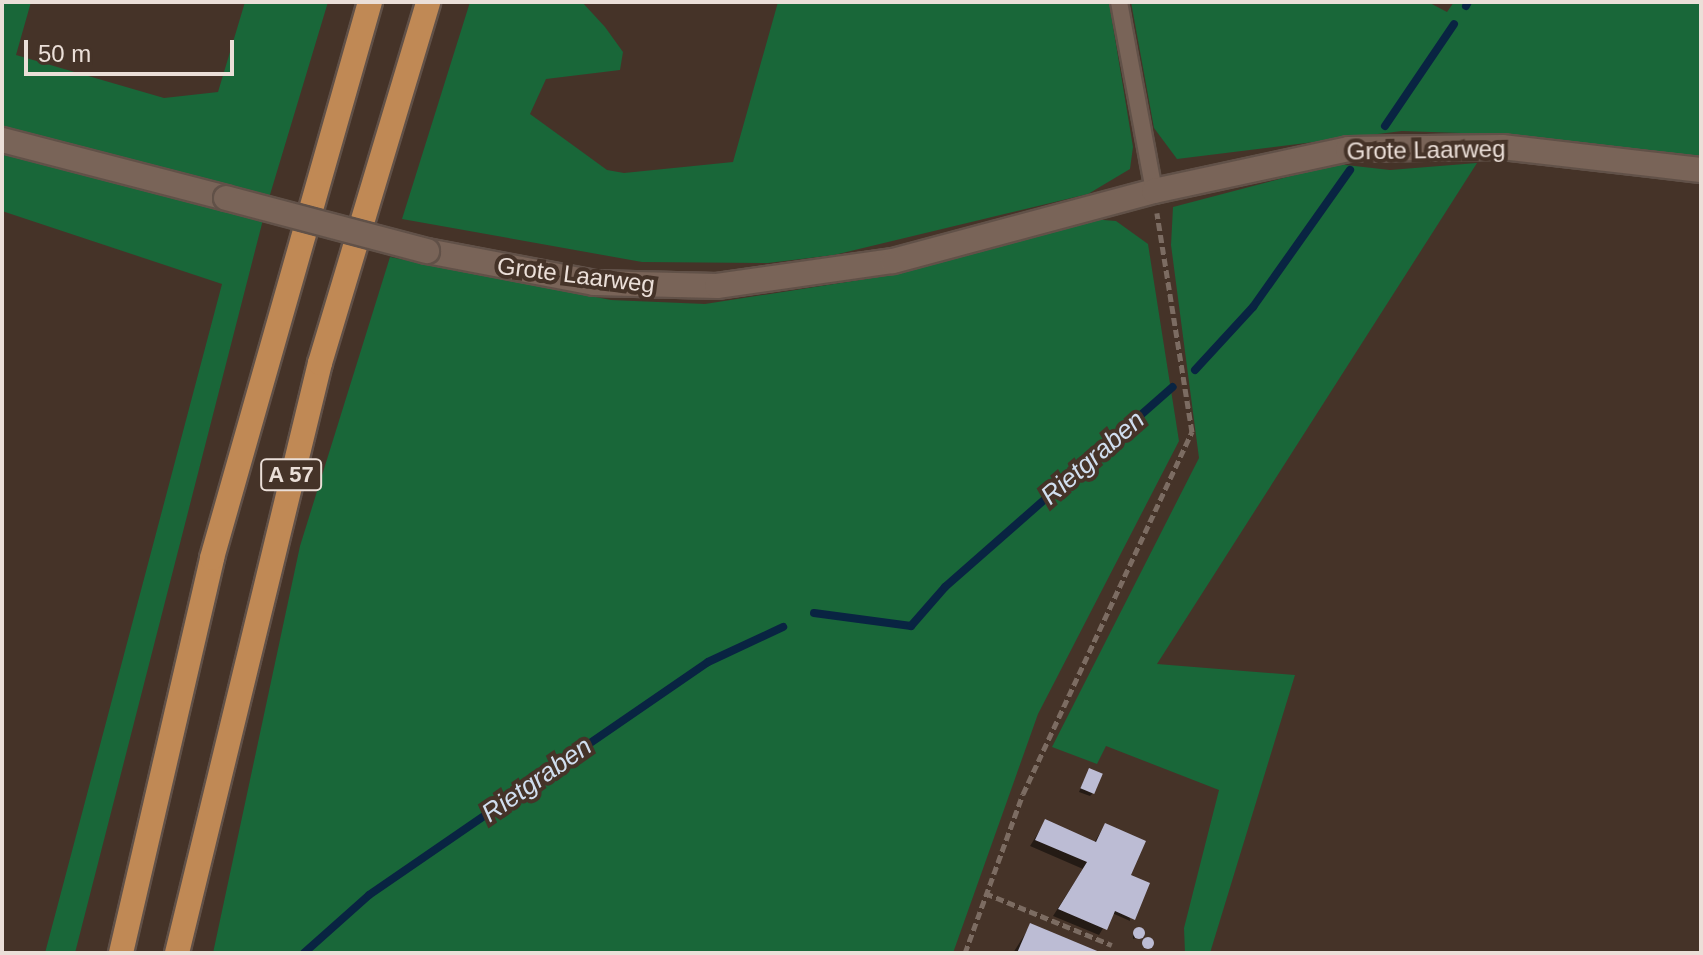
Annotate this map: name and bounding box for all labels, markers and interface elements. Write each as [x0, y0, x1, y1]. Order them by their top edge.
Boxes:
scale bar [28, 24, 238, 74]
text: 50 m [38, 40, 91, 67]
street label: Grote Laarweg [1346, 134, 1506, 166]
street label: Grote Laarweg [495, 251, 657, 299]
water label: Rietgraben [1035, 405, 1151, 511]
road number: A 57 [259, 457, 323, 493]
water label: Rietgraben [476, 731, 598, 829]

